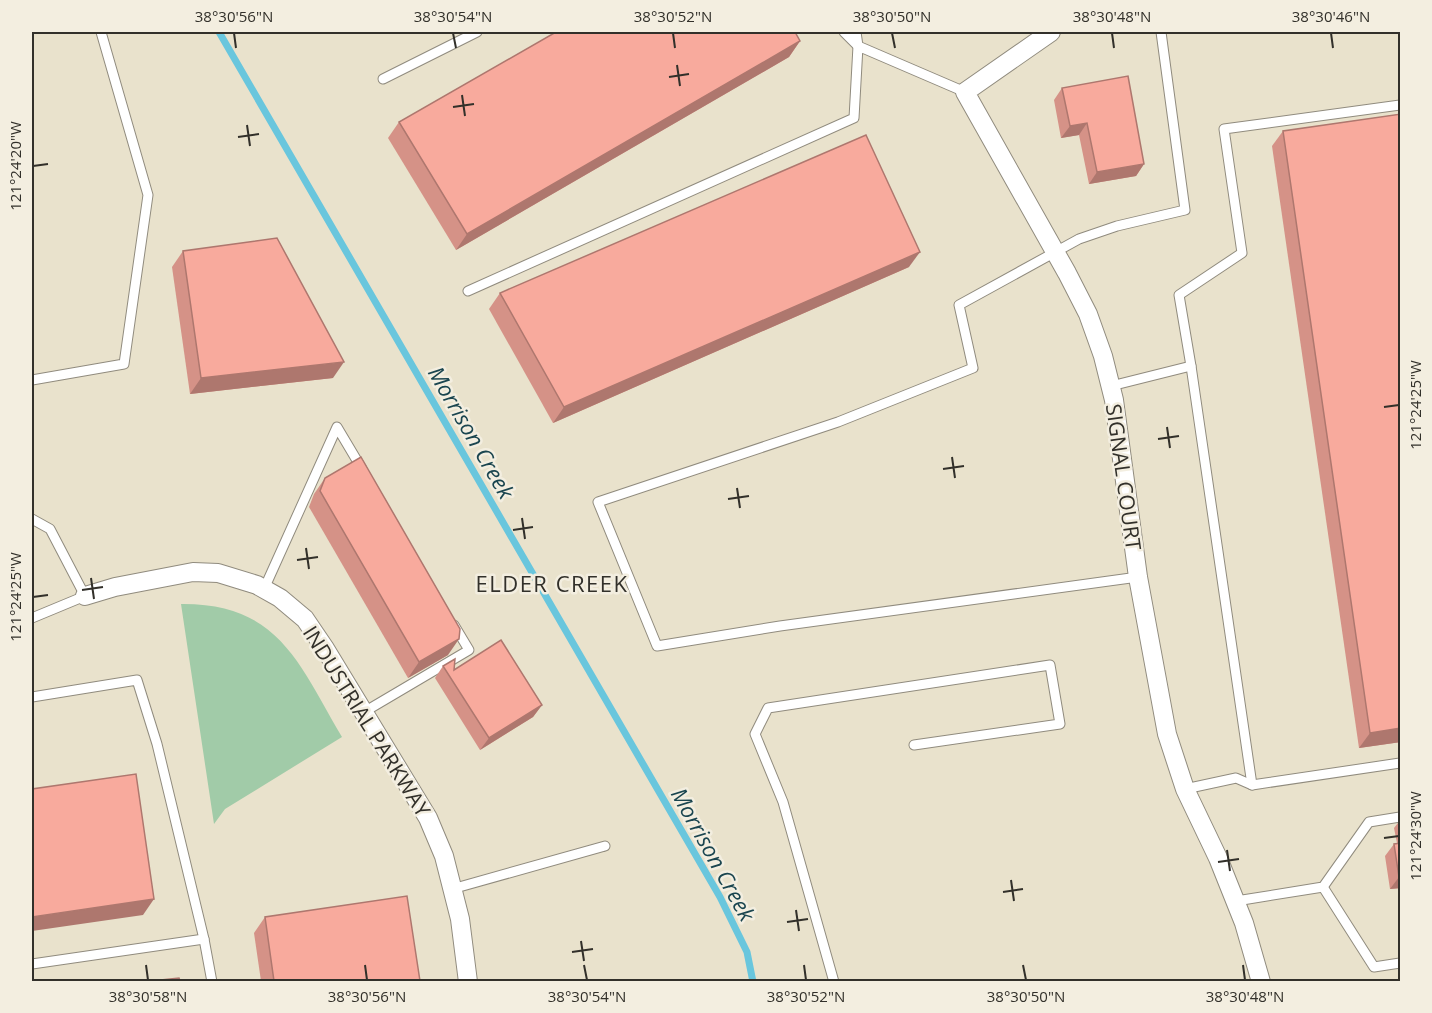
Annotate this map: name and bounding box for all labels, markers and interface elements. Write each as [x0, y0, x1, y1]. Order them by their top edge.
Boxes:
text: 38°30'56"N [195, 6, 273, 26]
text: 38°30'54"N [414, 6, 492, 26]
text: 38°30'52"N [634, 6, 712, 26]
text: 38°30'50"N [853, 6, 931, 26]
text: 38°30'48"N [1073, 6, 1151, 26]
text: 38°30'46"N [1292, 6, 1370, 26]
text: 121°24'20"W [5, 121, 25, 211]
water label: Morrison Creek [422, 360, 523, 505]
text: 121°24'25"W [1405, 360, 1425, 450]
street label: SIGNAL COURT [1100, 402, 1148, 552]
text: 121°24'25"W [5, 552, 25, 642]
district label: ELDER CREEK [475, 568, 629, 598]
street label: INDUSTRIAL PARKWAY [297, 620, 437, 822]
water label: Morrison Creek [665, 782, 764, 927]
text: 121°24'30"W [1405, 791, 1425, 881]
text: 38°30'58"N [109, 986, 187, 1006]
text: 38°30'56"N [328, 986, 406, 1006]
text: 38°30'54"N [548, 986, 626, 1006]
text: 38°30'52"N [767, 986, 845, 1006]
text: 38°30'50"N [987, 986, 1065, 1006]
text: 38°30'48"N [1206, 986, 1284, 1006]

